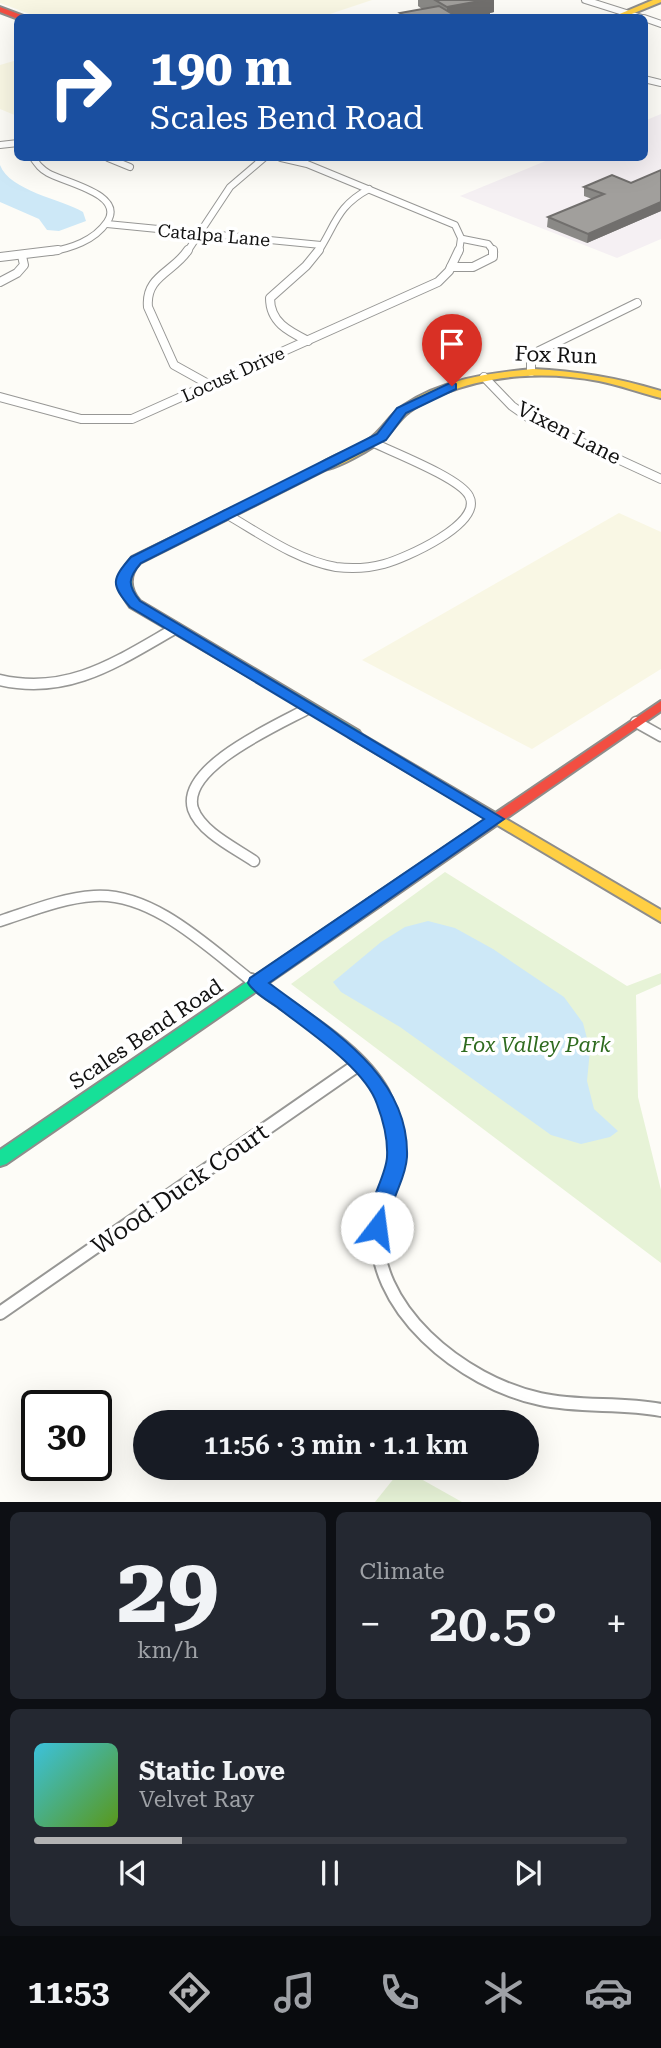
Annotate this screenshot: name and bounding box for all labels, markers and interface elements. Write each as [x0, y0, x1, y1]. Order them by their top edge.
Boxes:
text: 190 m [150, 40, 292, 97]
icon: right [35, 42, 126, 133]
text: Scales Bend Road [150, 99, 423, 137]
street label: Catalpa Lane [157, 220, 271, 250]
pin [422, 314, 482, 386]
icon: arrive [433, 325, 471, 363]
street label: Locust Drive [178, 342, 288, 406]
street label: Fox Run [514, 342, 598, 368]
street label: Vixen Lane [513, 397, 625, 469]
street label: Scales Bend Road [65, 974, 228, 1094]
park label: Fox Valley Park [460, 1033, 611, 1057]
street label: Wood Duck Court [86, 1118, 274, 1260]
position arrow [340, 1191, 414, 1265]
speed limit sign: 30 [21, 1390, 112, 1481]
text: 11:56 · 3 min · 1.1 km [204, 1430, 468, 1460]
text: 29 [117, 1538, 219, 1644]
text: Climate [360, 1558, 445, 1585]
text: 20.5° [429, 1593, 557, 1654]
text: − [360, 1602, 381, 1646]
text: + [606, 1602, 627, 1646]
text: km/h [137, 1637, 199, 1664]
text: Static Love [139, 1756, 285, 1786]
text: Velvet Ray [139, 1786, 254, 1813]
icon: previous [114, 1854, 152, 1892]
icon: pause [311, 1854, 349, 1892]
icon: next [509, 1854, 547, 1892]
icon: directions [165, 1968, 214, 2017]
icon: music [270, 1968, 319, 2017]
icon: phone [375, 1968, 424, 2017]
icon: climate [479, 1968, 528, 2017]
icon: car [584, 1968, 633, 2017]
text: 11:53 [28, 1973, 110, 2011]

